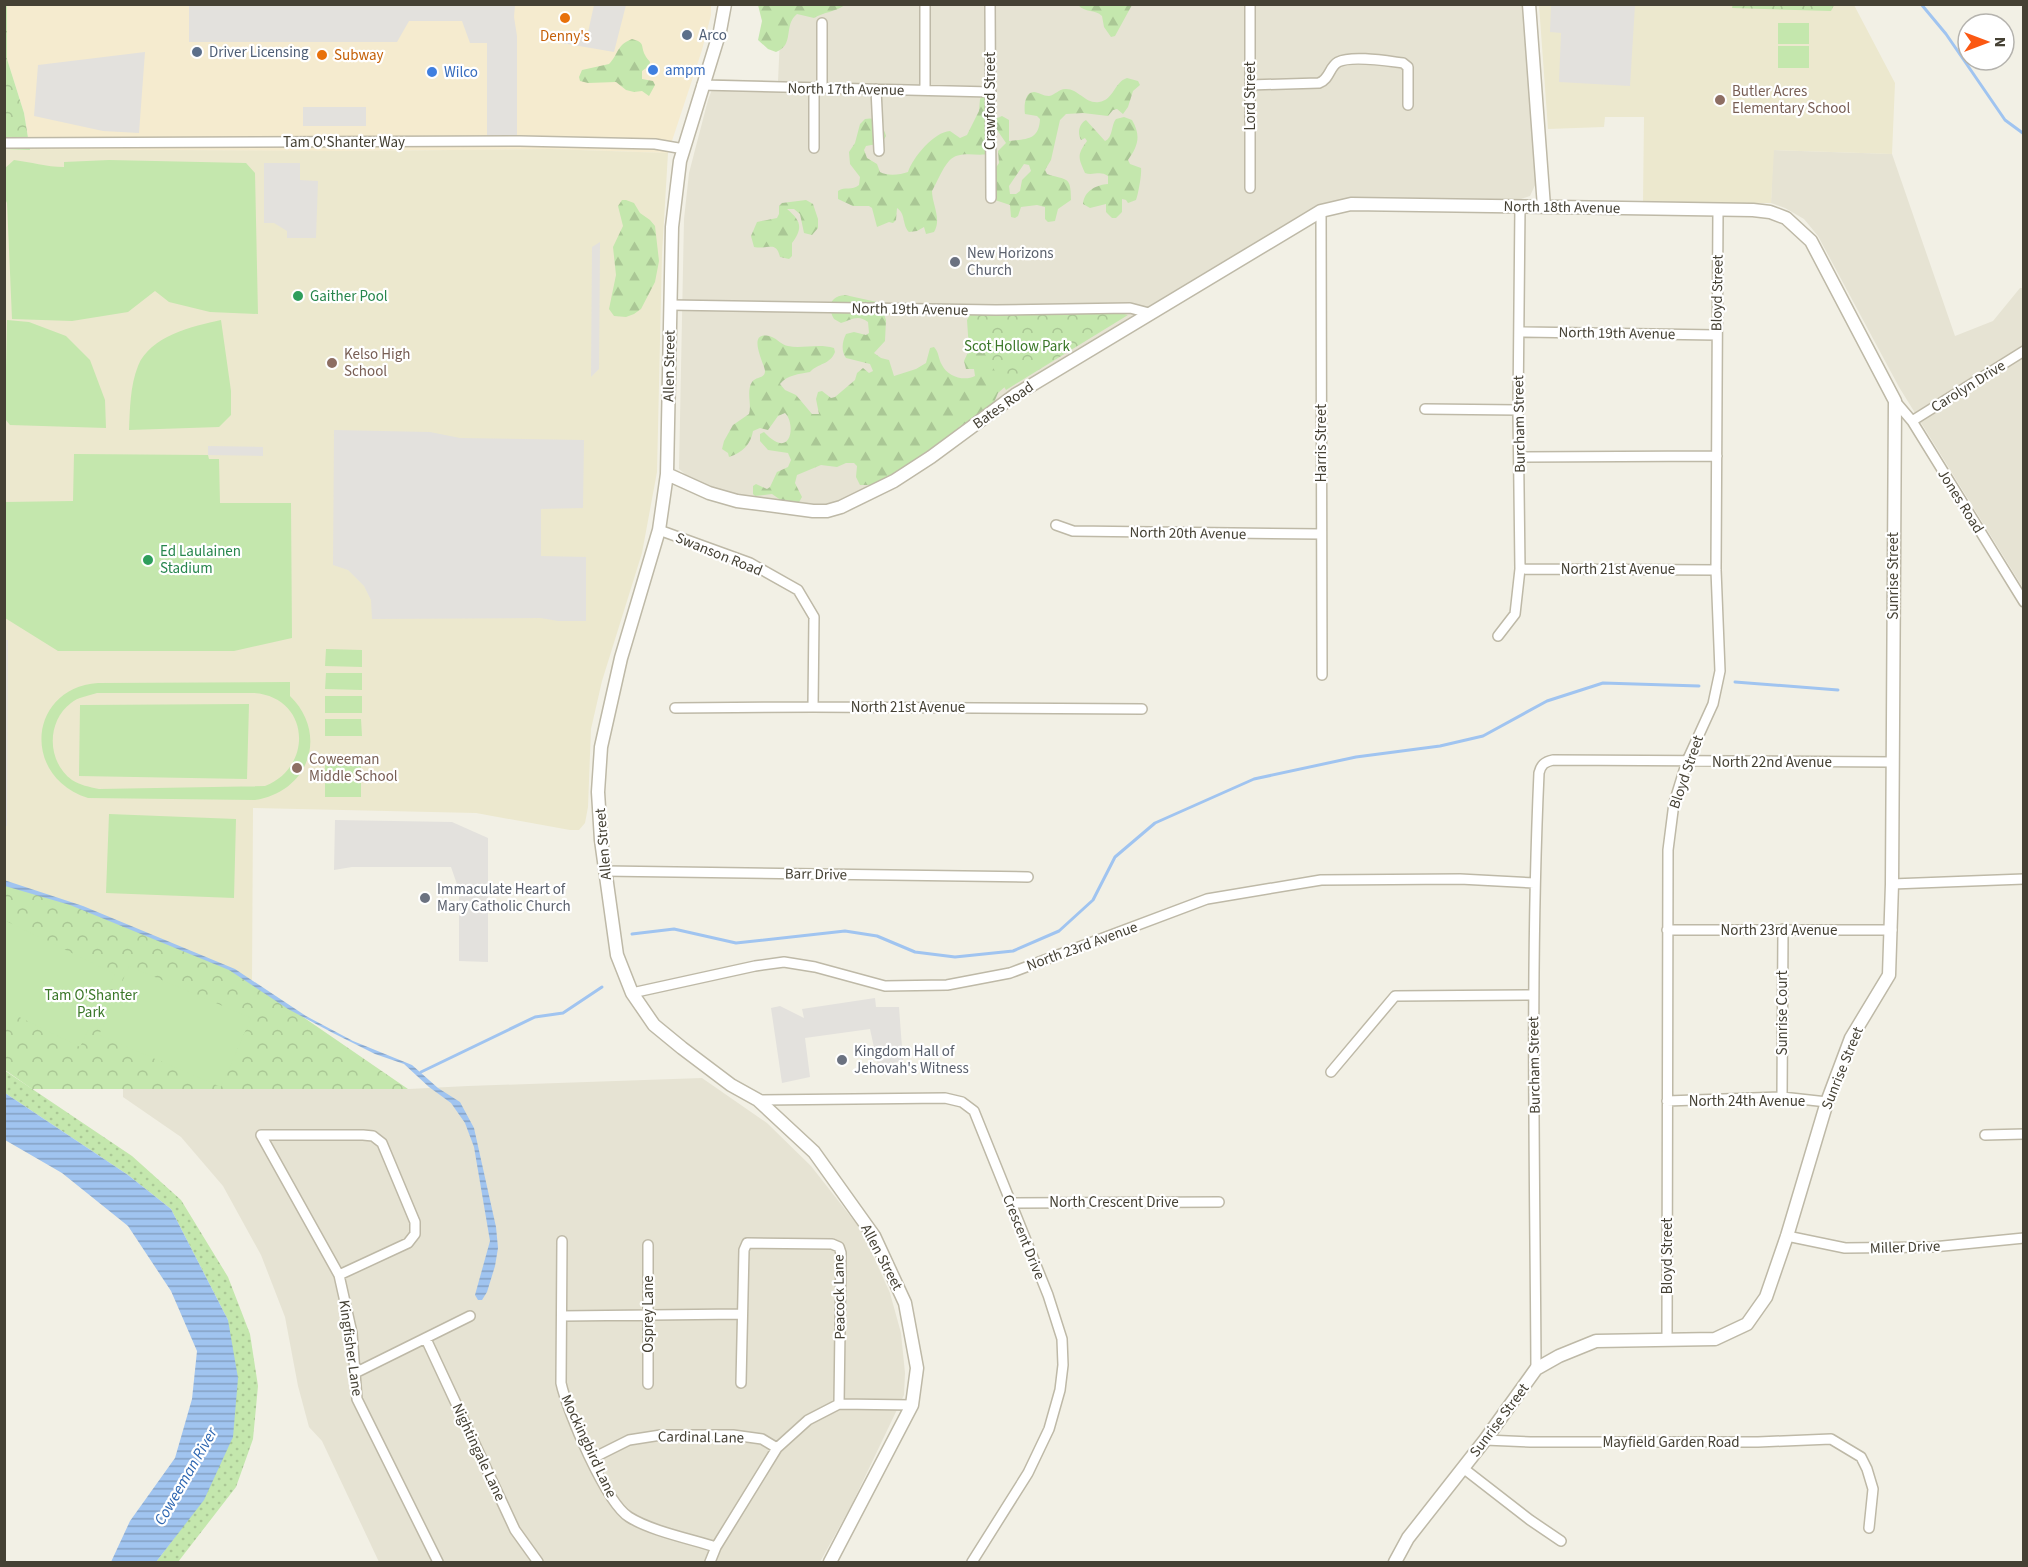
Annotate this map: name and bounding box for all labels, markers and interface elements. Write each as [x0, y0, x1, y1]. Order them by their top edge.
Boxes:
marker: Denny's [558, 11, 572, 25]
north arrow [1956, 12, 2016, 72]
place label: Arco [699, 25, 727, 46]
place label: Denny's [540, 26, 590, 47]
marker: Arco [680, 28, 694, 42]
text: N [1989, 37, 2011, 47]
place label: Driver Licensing [209, 42, 309, 63]
marker: Driver Licensing [190, 45, 204, 59]
place label: Subway [334, 45, 384, 66]
marker: Subway [315, 48, 329, 62]
street label: Crawford Street [980, 52, 1001, 150]
place label: ampm [665, 60, 706, 81]
street label: Lord Street [1240, 61, 1261, 131]
place label: Wilco [444, 62, 478, 83]
marker: ampm [646, 63, 660, 77]
marker: Wilco [425, 65, 439, 79]
street label: North 17th Avenue [787, 78, 904, 101]
place label: Butler Acres Elementary School [1732, 81, 1850, 119]
marker: Butler Acres Elementary School [1713, 93, 1727, 107]
street label: Tam O'Shanter Way [283, 132, 405, 153]
street label: North 18th Avenue [1503, 196, 1620, 219]
place label: New Horizons Church [967, 243, 1054, 281]
marker: New Horizons Church [948, 255, 962, 269]
street label: Bloyd Street [1706, 255, 1729, 331]
place label: Gaither Pool [310, 286, 388, 307]
marker: Gaither Pool [291, 289, 305, 303]
street label: North 19th Avenue [851, 298, 968, 321]
street label: North 19th Avenue [1558, 322, 1675, 345]
street label: Allen Street [658, 330, 681, 402]
park label: Scot Hollow Park [964, 336, 1071, 357]
place label: Kelso High School [344, 344, 410, 382]
street label: Carolyn Drive [1927, 355, 2009, 418]
marker: Kelso High School [325, 356, 339, 370]
street label: Burcham Street [1508, 375, 1531, 473]
street label: Bates Road [969, 377, 1038, 434]
street label: Harris Street [1311, 404, 1332, 482]
street label: Jones Road [1932, 465, 1989, 538]
street label: North 20th Avenue [1129, 522, 1246, 545]
street label: Swanson Road [672, 527, 766, 581]
street label: Sunrise Street [1883, 532, 1904, 620]
place label: Ed Laulainen Stadium [160, 541, 241, 579]
marker: Ed Laulainen Stadium [141, 553, 155, 567]
street label: North 21st Avenue [1561, 559, 1675, 580]
street label: North 21st Avenue [851, 697, 965, 718]
street label: Bloyd Street [1664, 733, 1709, 812]
place label: Coweeman Middle School [309, 749, 398, 787]
street label: North 22nd Avenue [1712, 752, 1832, 773]
marker: Coweeman Middle School [290, 761, 304, 775]
street label: Allen Street [590, 807, 617, 881]
street label: Barr Drive [785, 863, 847, 886]
place label: Immaculate Heart of Mary Catholic Church [437, 879, 571, 917]
marker: Immaculate Heart of Mary Catholic Church [418, 891, 432, 905]
street label: North 23rd Avenue [1024, 917, 1141, 976]
street label: North 23rd Avenue [1721, 920, 1837, 941]
street label: Sunrise Court [1772, 970, 1793, 1056]
park label: Tam O'Shanter Park [45, 985, 138, 1023]
street label: Burcham Street [1523, 1016, 1546, 1114]
street label: Sunrise Street [1816, 1024, 1869, 1113]
place label: Kingdom Hall of Jehovah's Witness [854, 1041, 969, 1079]
marker: Kingdom Hall of Jehovah's Witness [835, 1053, 849, 1067]
street label: North 24th Avenue [1689, 1091, 1805, 1112]
street label: Crescent Drive [997, 1191, 1050, 1283]
street label: North Crescent Drive [1049, 1192, 1179, 1213]
street label: Bloyd Street [1657, 1218, 1678, 1294]
street label: Allen Street [855, 1221, 908, 1294]
street label: Miller Drive [1869, 1236, 1941, 1259]
street label: Peacock Lane [828, 1254, 851, 1340]
street label: Osprey Lane [638, 1275, 659, 1353]
street label: Kingfisher Lane [333, 1299, 368, 1397]
street label: Sunrise Street [1465, 1379, 1534, 1462]
street label: Mockingbird Lane [555, 1391, 622, 1501]
street label: Nightingale Lane [447, 1400, 510, 1505]
water label: Coweeman River [149, 1422, 224, 1529]
street label: Cardinal Lane [658, 1426, 744, 1449]
street label: Mayfield Garden Road [1602, 1432, 1740, 1453]

